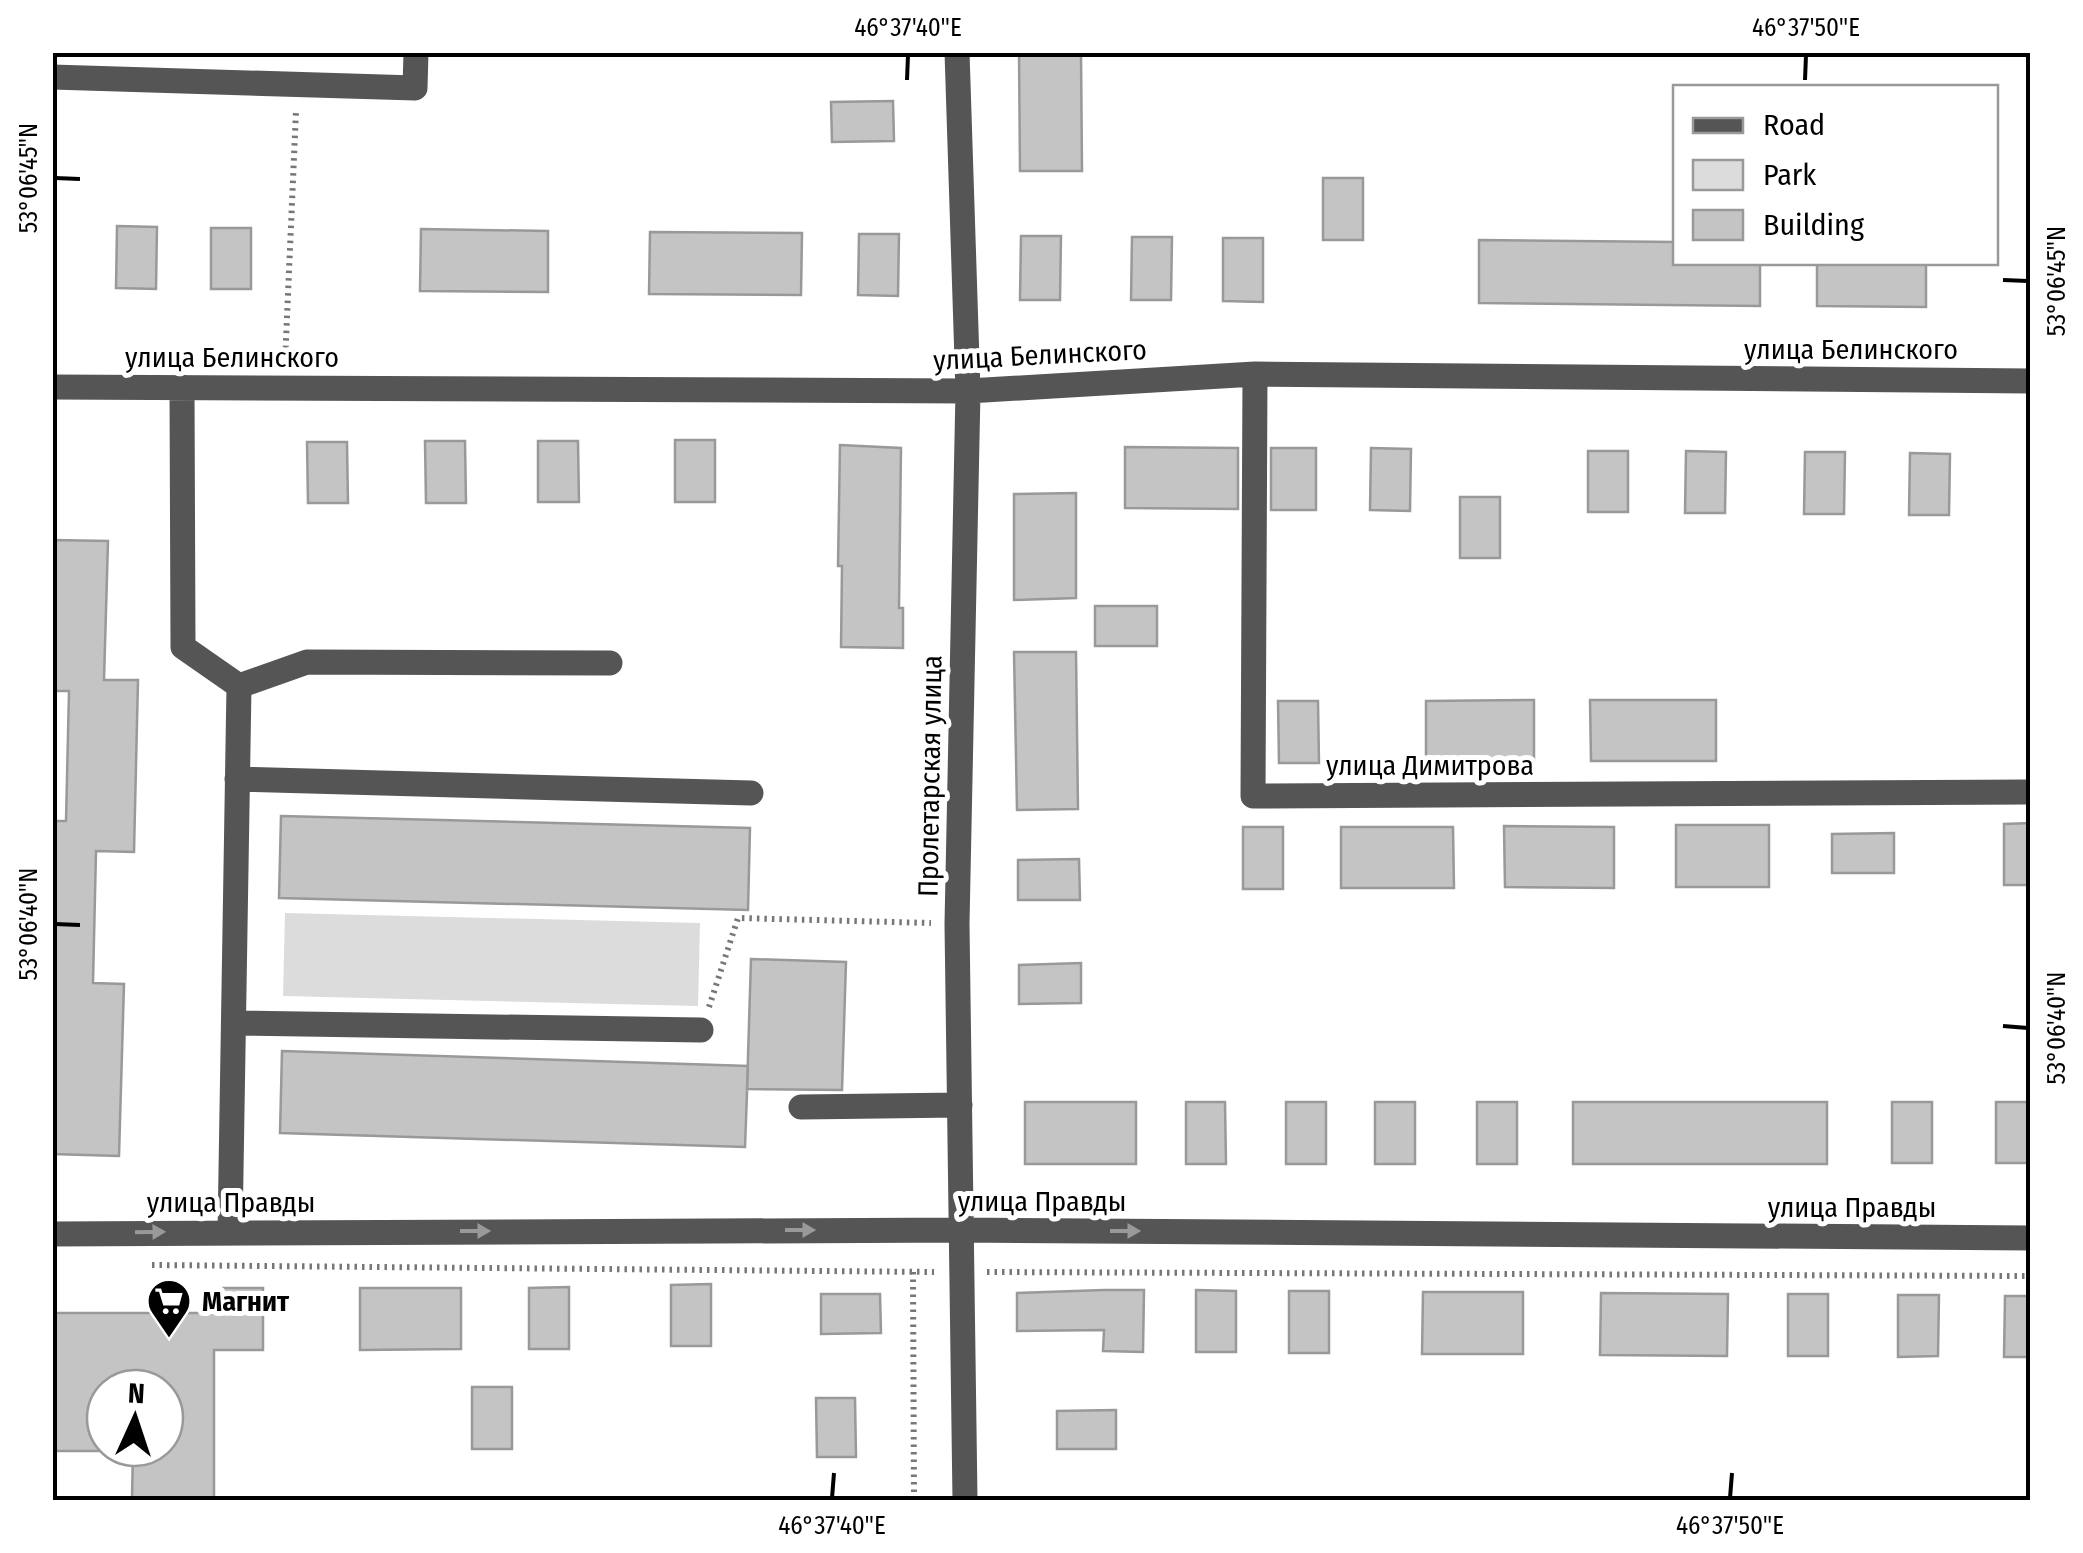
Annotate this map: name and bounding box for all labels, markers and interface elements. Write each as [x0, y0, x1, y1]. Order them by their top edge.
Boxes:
text: 46°37'40"E [854, 13, 962, 43]
text: 46°37'50"E [1752, 13, 1860, 43]
legend [1673, 85, 1998, 265]
text: Road [1763, 107, 1825, 143]
text: 53°06'45"N [14, 123, 44, 233]
text: Park [1763, 157, 1816, 193]
text: Building [1763, 207, 1865, 243]
text: 53°06'45"N [2042, 226, 2072, 336]
street label: улица Белинского [932, 333, 1148, 377]
street label: улица Белинского [1744, 333, 1958, 366]
street label: улица Белинского [125, 341, 339, 374]
street label: Пролетарская улица [911, 655, 949, 897]
street label: улица Димитрова [1326, 749, 1534, 782]
text: 53°06'40"N [14, 868, 44, 980]
text: 53°06'40"N [2042, 972, 2072, 1084]
street label: улица Правды [958, 1185, 1126, 1218]
street label: улица Правды [147, 1186, 315, 1219]
street label: улица Правды [1768, 1191, 1936, 1224]
one-way arrow [784, 1222, 816, 1238]
one-way arrow [459, 1223, 491, 1239]
one-way arrow [1109, 1223, 1141, 1239]
one-way arrow [134, 1224, 166, 1240]
supermarket icon: Магнит [146, 1278, 192, 1339]
place label: Магнит [202, 1285, 290, 1318]
north arrow [85, 1368, 185, 1468]
text: N [127, 1377, 146, 1410]
text: 46°37'40"E [778, 1511, 886, 1541]
text: 46°37'50"E [1676, 1511, 1784, 1541]

